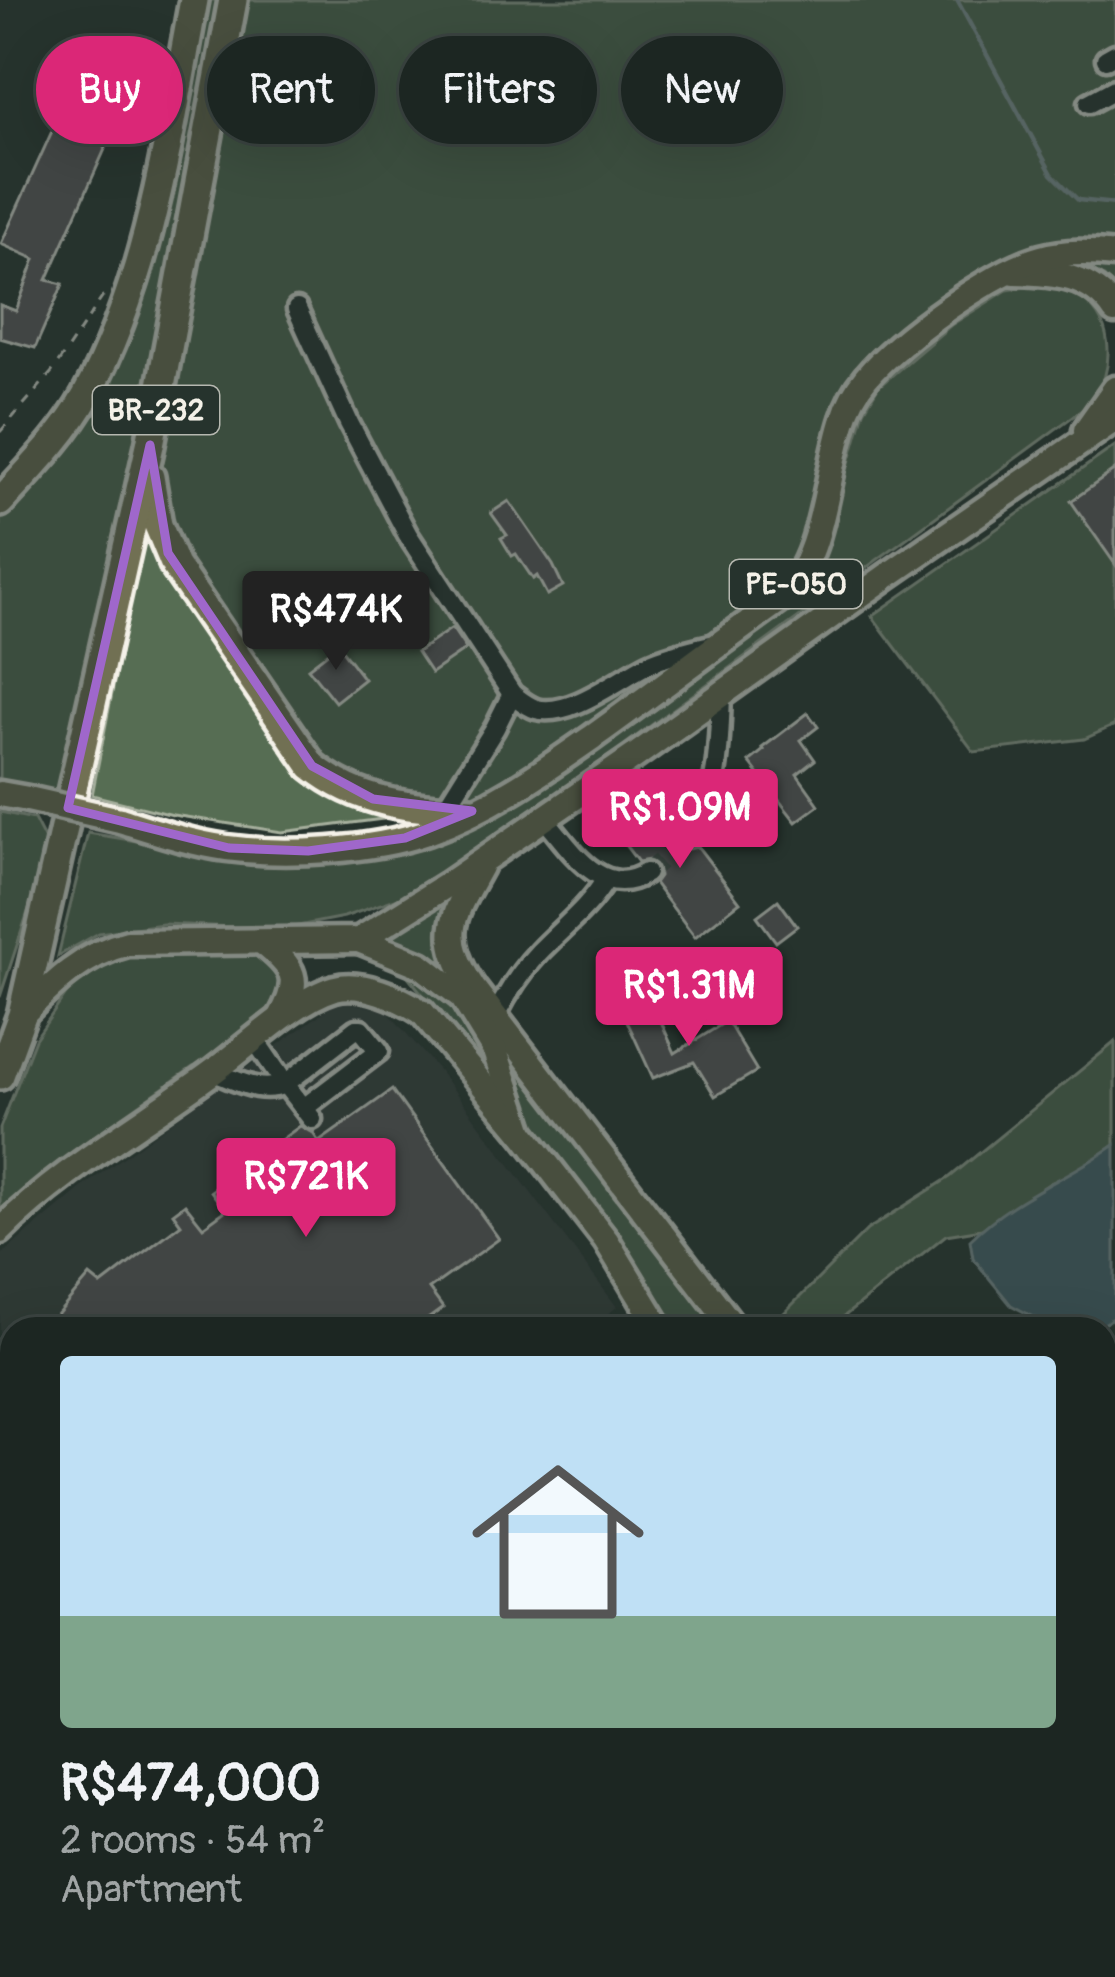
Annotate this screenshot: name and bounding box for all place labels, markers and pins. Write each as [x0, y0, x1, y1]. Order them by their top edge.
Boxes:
pin: R$474K [238, 571, 434, 673]
pin: R$1.09M [569, 769, 791, 871]
pin: R$1.31M [578, 947, 800, 1049]
pin: R$721K [208, 1138, 404, 1240]

